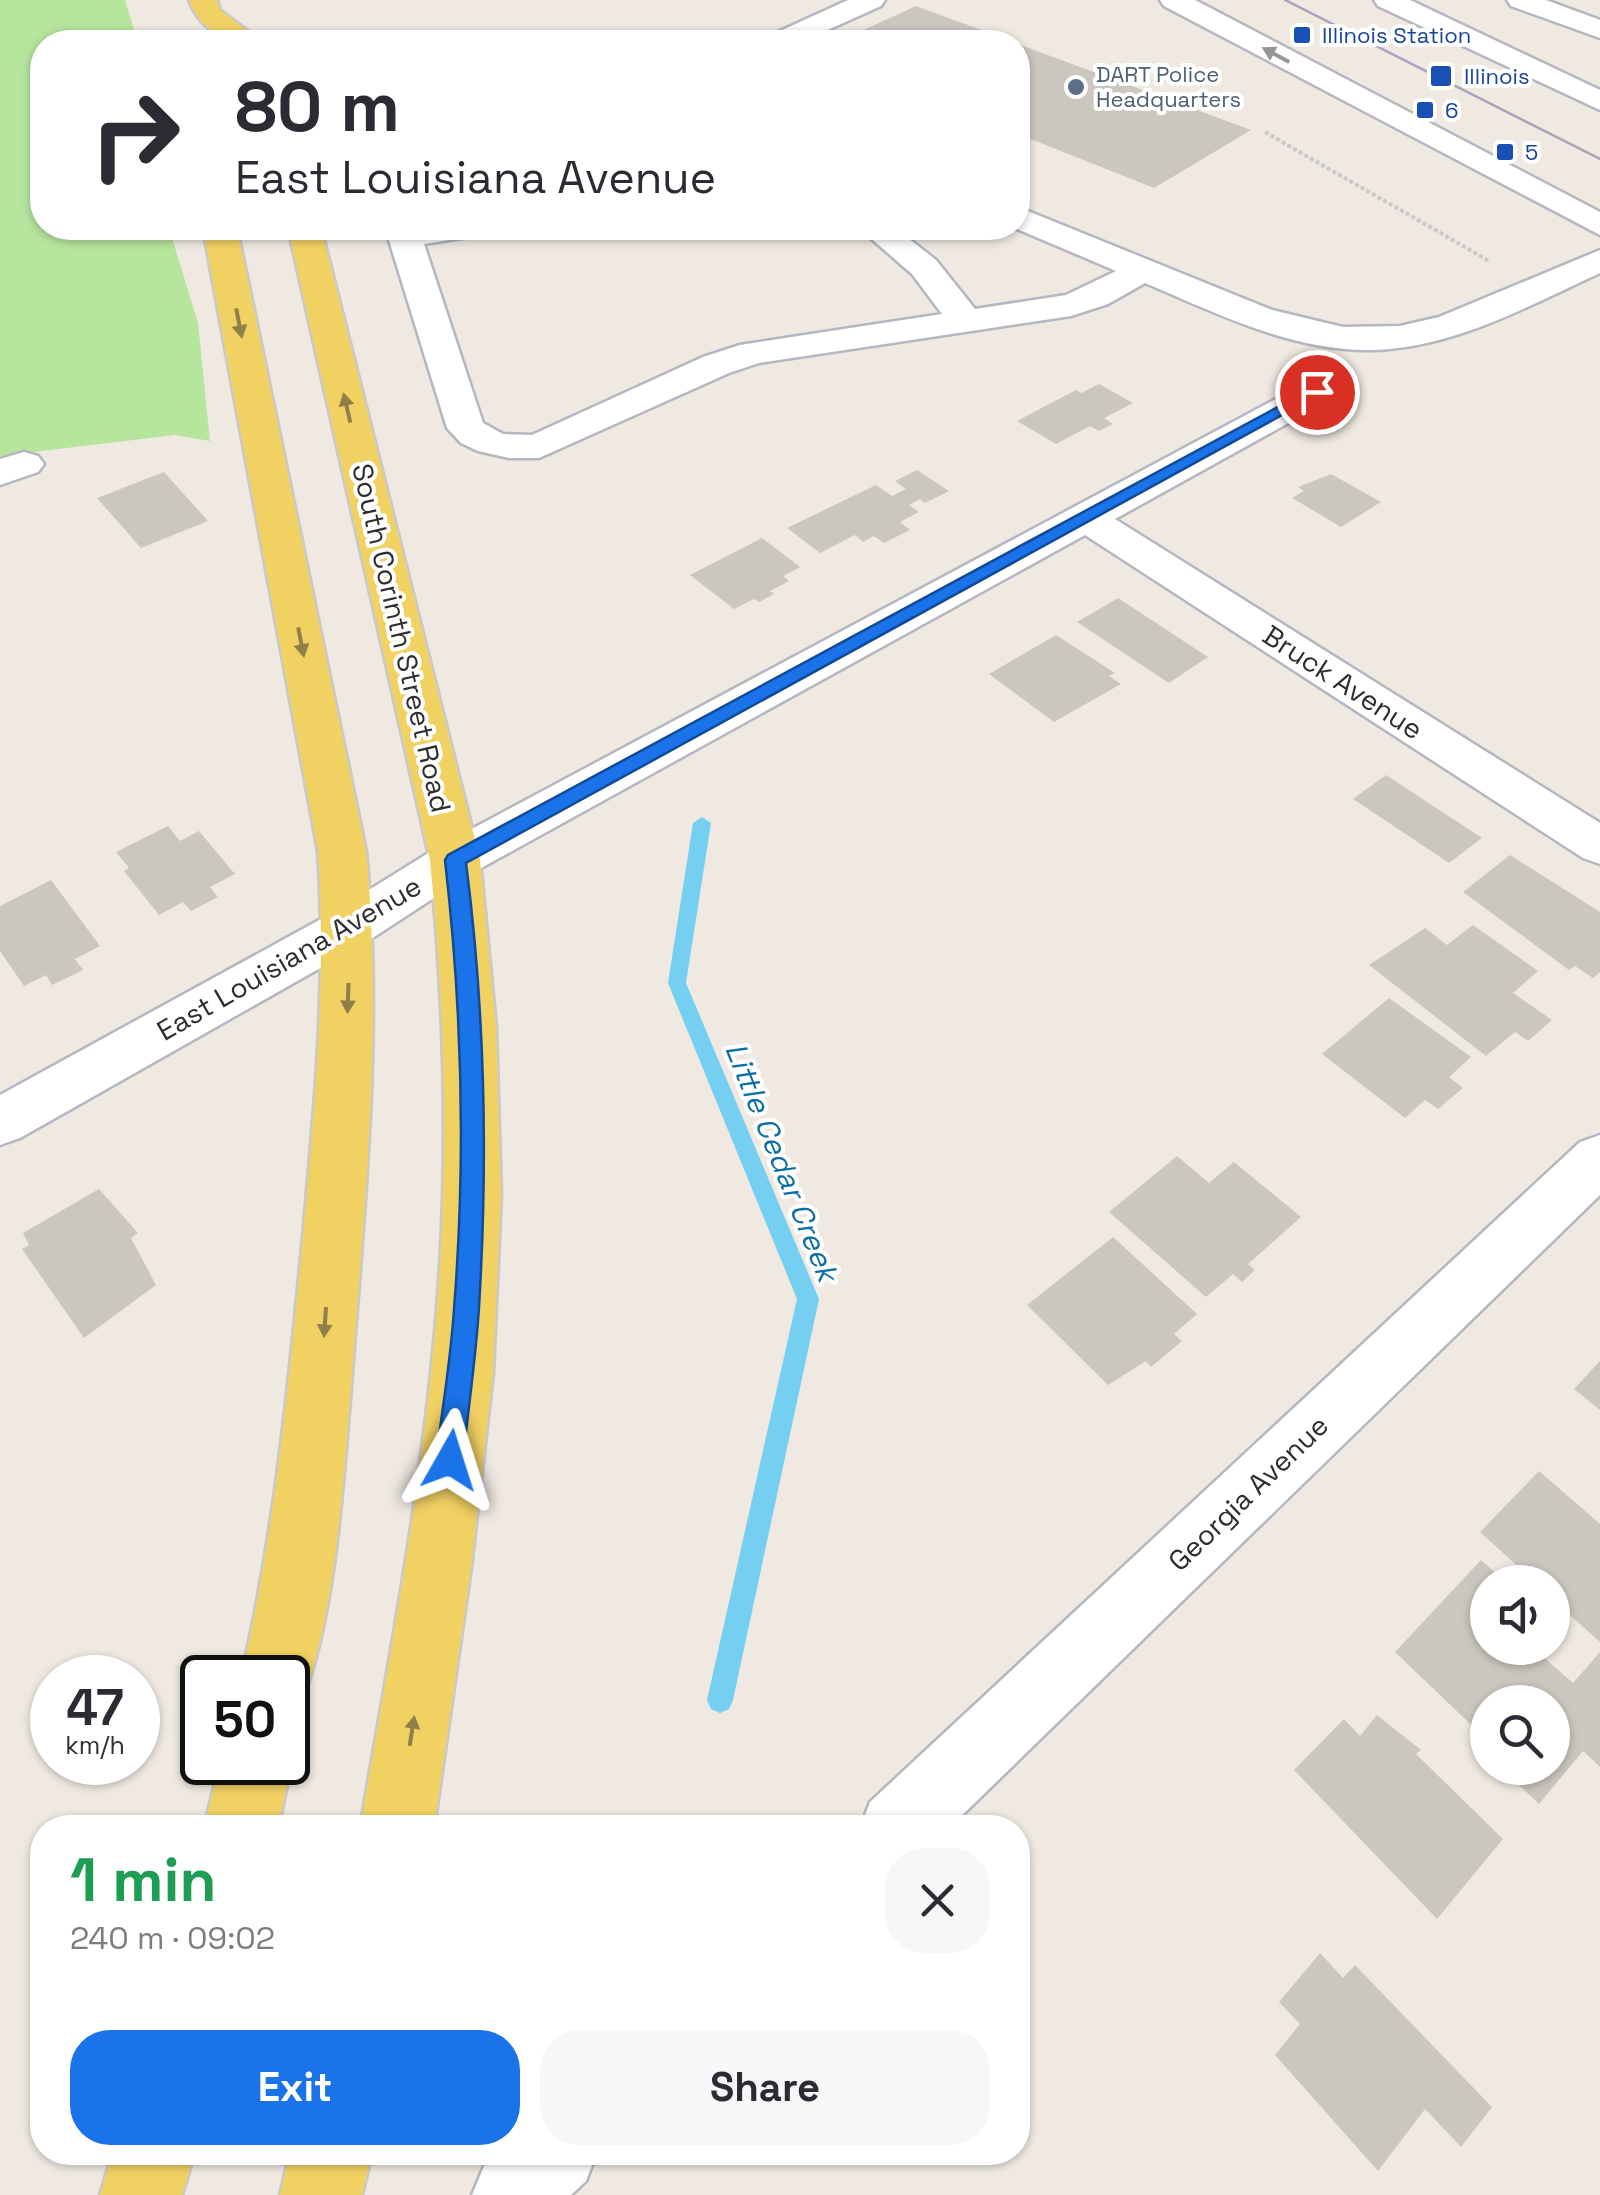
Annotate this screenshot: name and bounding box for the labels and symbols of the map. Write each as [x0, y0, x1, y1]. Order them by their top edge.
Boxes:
place label: Illinois Station [1322, 21, 1471, 49]
marker: Illinois Station [1291, 24, 1313, 46]
one-way arrow [1262, 47, 1291, 64]
place label: DART Police Headquarters [1096, 60, 1241, 113]
place label: Illinois [1464, 62, 1530, 90]
marker: Illinois [1428, 63, 1454, 89]
marker: DART Police Headquarters [1065, 76, 1087, 98]
place label: 6 [1445, 96, 1458, 124]
marker: 6 [1414, 99, 1436, 121]
place label: 5 [1525, 138, 1538, 166]
marker: 5 [1494, 141, 1516, 163]
one-way arrow [231, 308, 247, 339]
pin [1275, 350, 1360, 435]
one-way arrow [339, 392, 354, 423]
street label: South Corinth Street Road [344, 460, 460, 816]
street label: Bruck Avenue [1256, 617, 1430, 747]
one-way arrow [294, 627, 309, 658]
street label: East Louisiana Avenue [150, 868, 428, 1048]
one-way arrow [339, 982, 355, 1014]
water label: Little Cedar Creek [716, 1037, 849, 1290]
one-way arrow [317, 1306, 333, 1338]
street label: Georgia Avenue [1160, 1407, 1336, 1579]
position arrow [398, 1408, 502, 1512]
speed limit sign: 50 [180, 1655, 310, 1785]
one-way arrow [405, 1715, 420, 1746]

